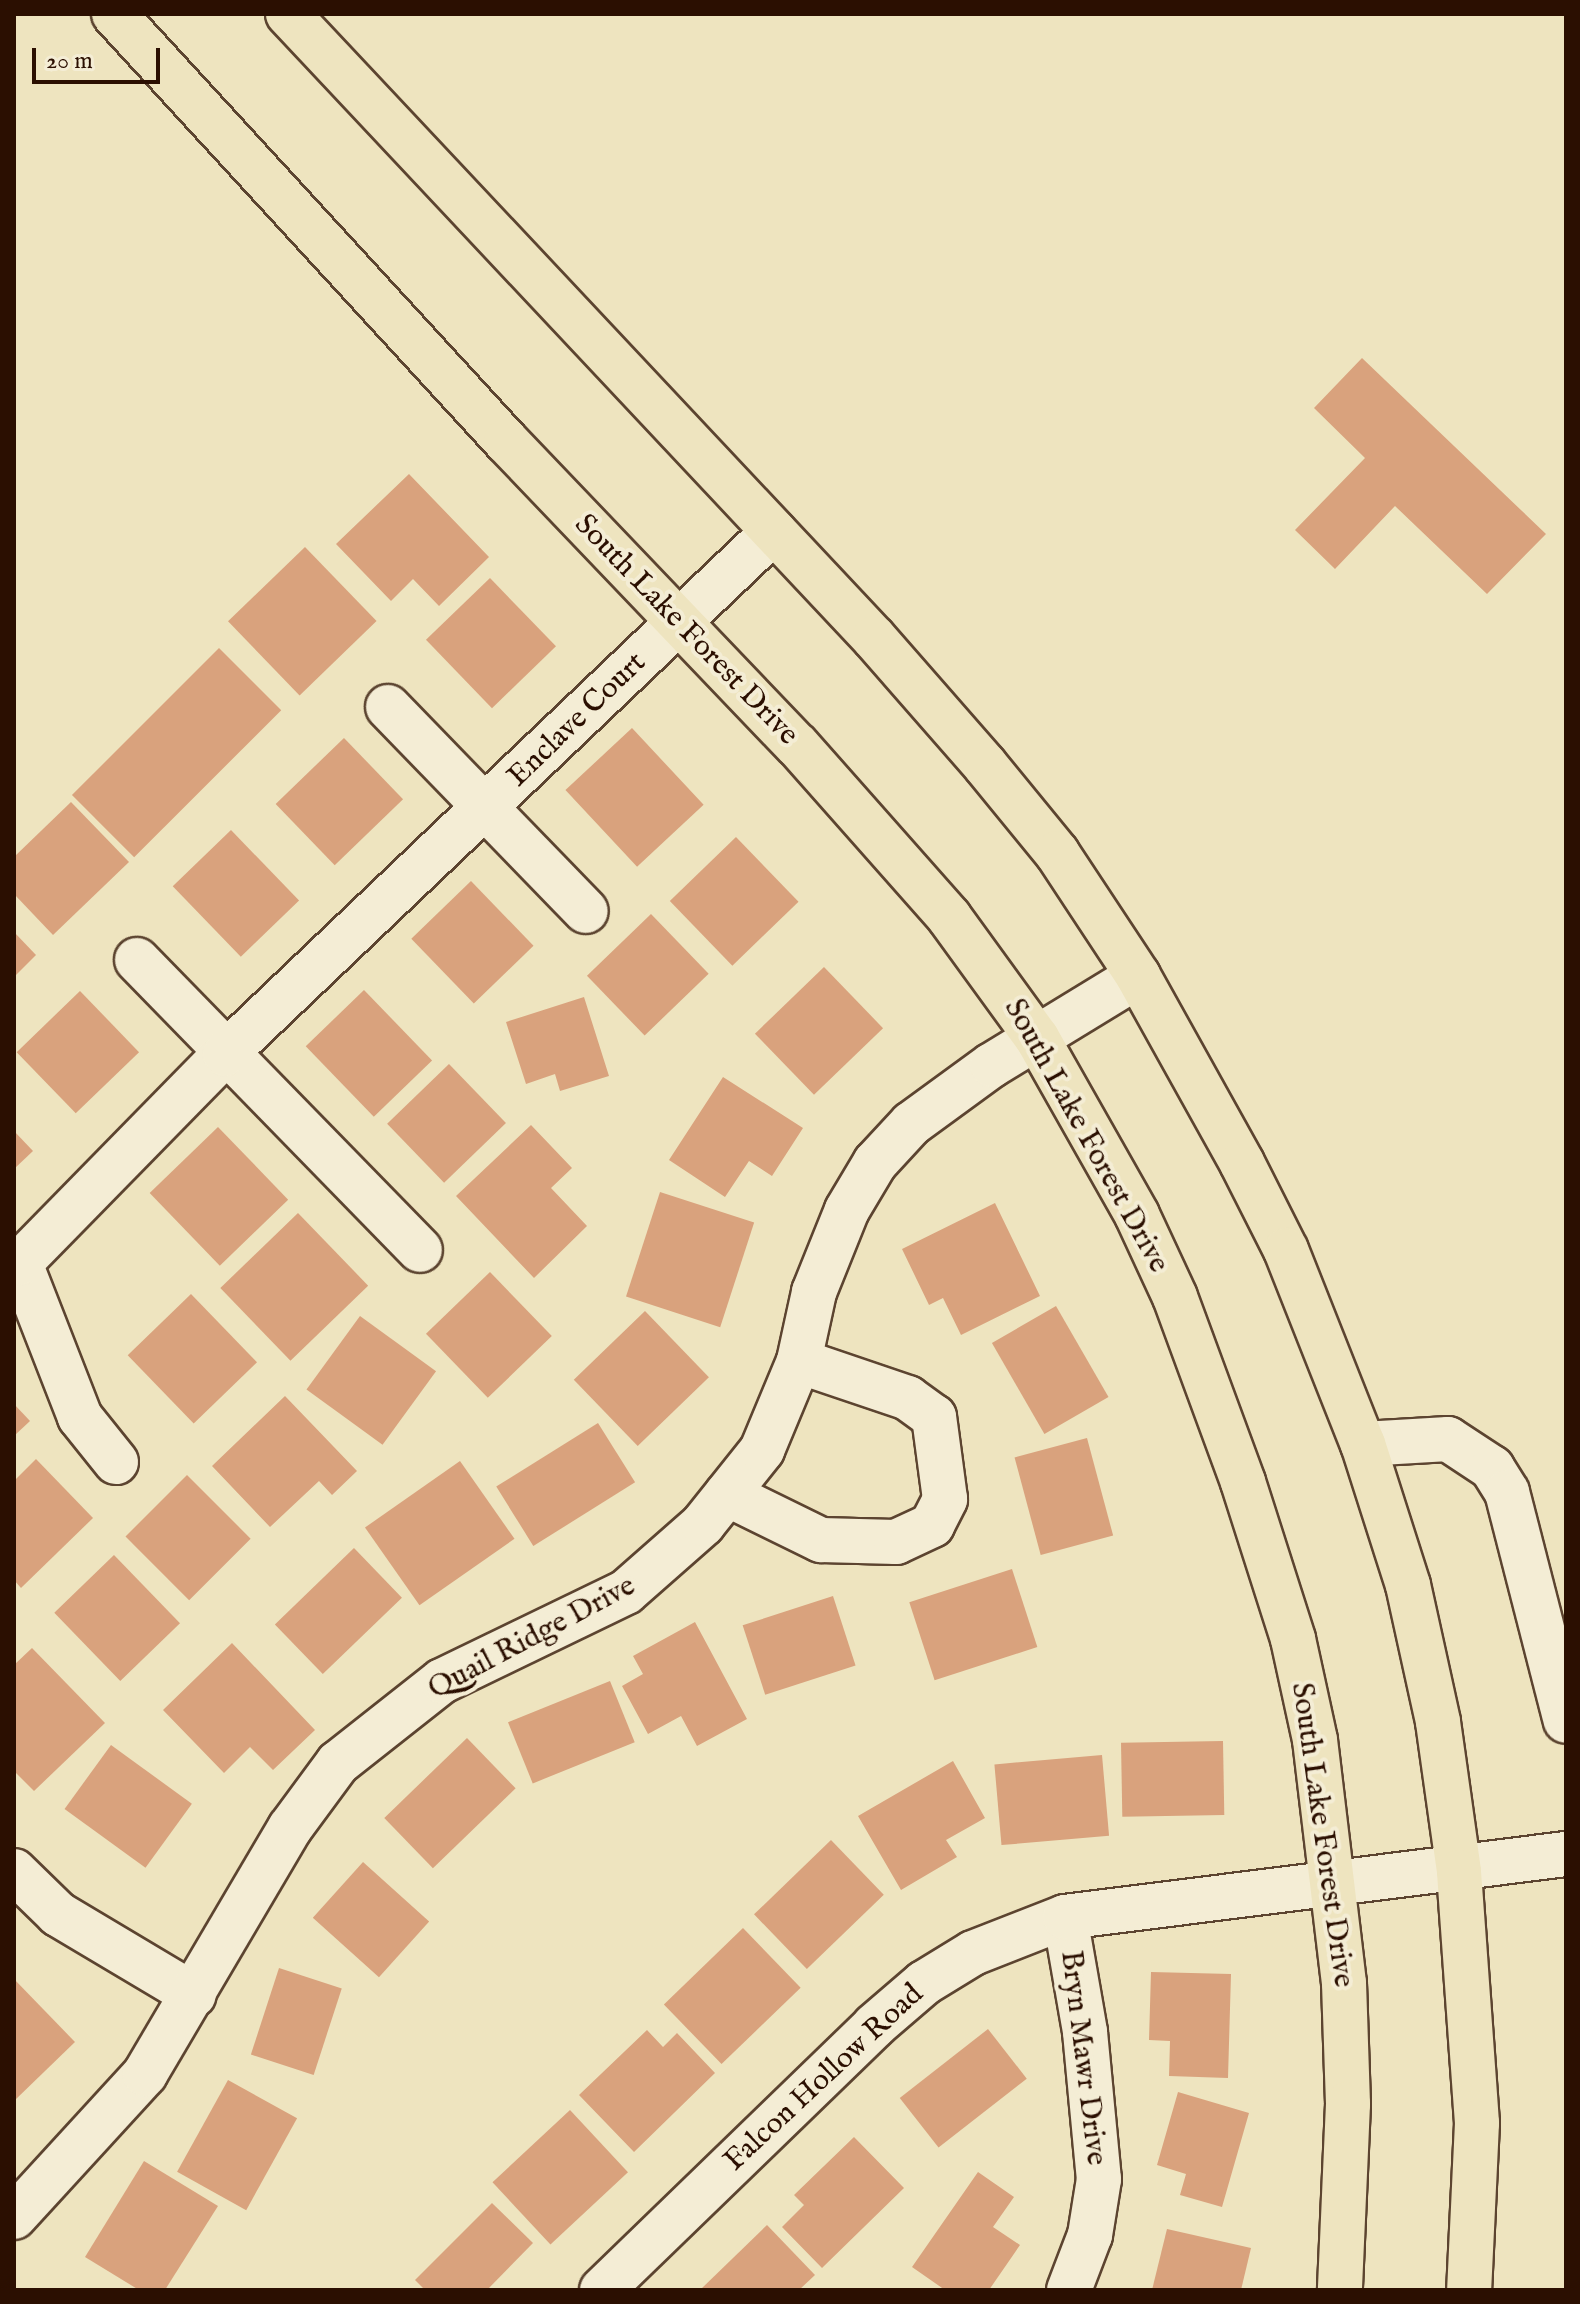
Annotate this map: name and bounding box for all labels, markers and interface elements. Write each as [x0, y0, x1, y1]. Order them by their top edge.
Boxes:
scale bar [36, 32, 164, 82]
text: 20 m [46, 46, 93, 77]
street label: South Lake Forest Drive [566, 507, 806, 753]
street label: Enclave Court [500, 645, 654, 795]
street label: South Lake Forest Drive [996, 993, 1176, 1279]
street label: Quail Ridge Drive [422, 1568, 642, 1708]
street label: South Lake Forest Drive [1283, 1680, 1361, 1990]
street label: Bryn Mawr Drive [1052, 1949, 1114, 2167]
street label: Falcon Hollow Road [717, 1977, 931, 2179]

